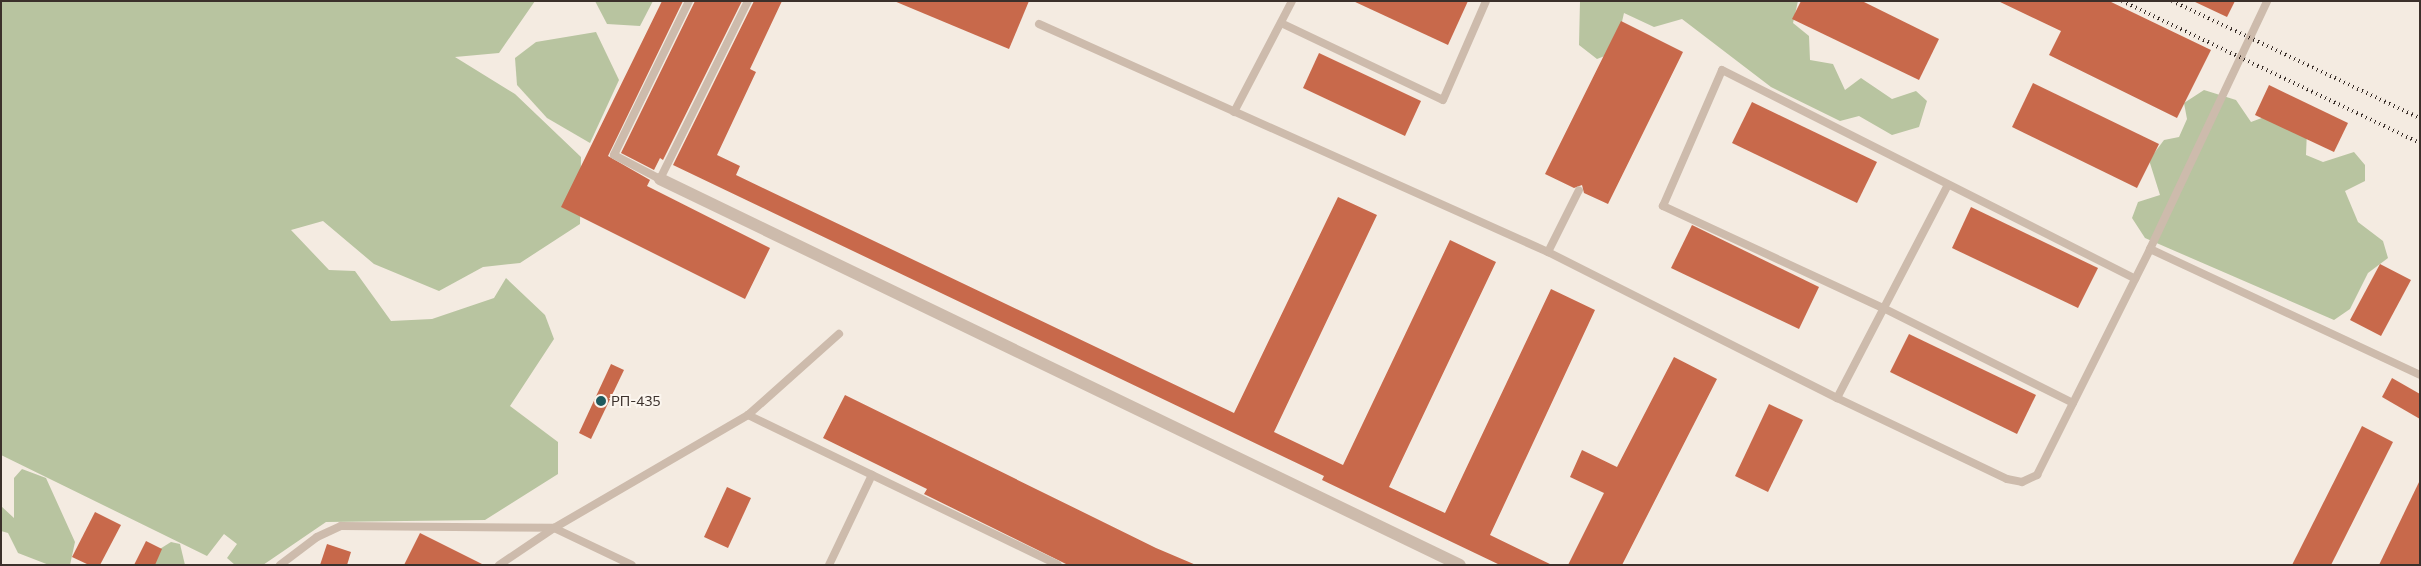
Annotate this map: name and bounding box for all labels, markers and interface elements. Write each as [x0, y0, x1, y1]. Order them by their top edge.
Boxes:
place label: РП-435 [611, 393, 661, 409]
marker: РП-435 [595, 395, 607, 407]

